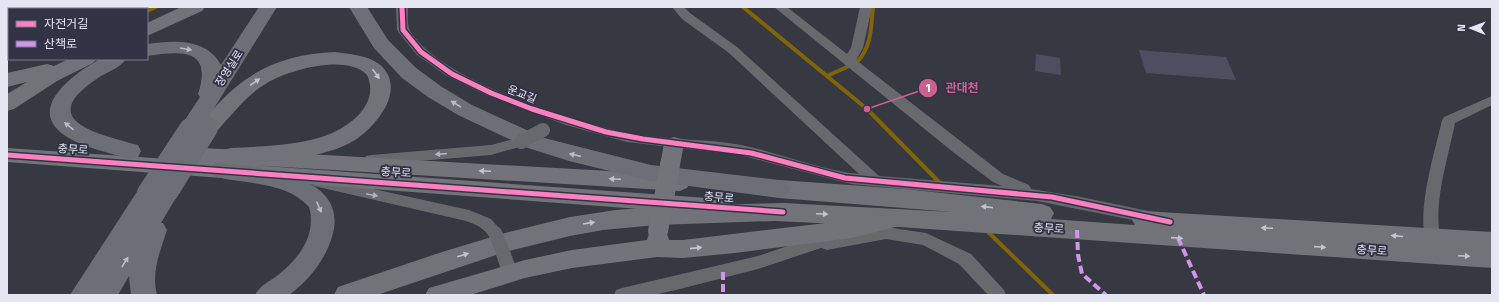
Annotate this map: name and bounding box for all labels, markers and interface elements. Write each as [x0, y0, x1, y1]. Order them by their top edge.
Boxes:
legend [8, 8, 148, 60]
north arrow [1451, 8, 1491, 48]
text: 자전거길 [44, 14, 88, 33]
text: N [1453, 24, 1469, 32]
text: 산책로 [44, 34, 77, 53]
one-way arrow [180, 47, 192, 53]
street label: 장영실로 [211, 47, 247, 89]
one-way arrow [372, 69, 380, 79]
callout: 관대천 [918, 76, 987, 100]
one-way arrow [250, 78, 260, 86]
text: 1 [925, 78, 931, 97]
text: 관대천 [945, 78, 979, 97]
street label: 운교길 [505, 81, 539, 107]
one-way arrow [450, 101, 462, 108]
one-way arrow [63, 122, 74, 130]
street label: 충무로 [57, 140, 89, 158]
one-way arrow [435, 151, 447, 158]
one-way arrow [569, 152, 581, 158]
street label: 충무로 [380, 163, 412, 181]
one-way arrow [479, 168, 491, 175]
one-way arrow [608, 176, 621, 182]
street label: 충무로 [703, 188, 735, 206]
one-way arrow [366, 192, 378, 198]
one-way arrow [316, 201, 322, 213]
one-way arrow [981, 204, 993, 210]
one-way arrow [816, 211, 828, 218]
street label: 충무로 [1033, 219, 1065, 237]
one-way arrow [583, 220, 595, 226]
one-way arrow [1261, 224, 1273, 231]
one-way arrow [1391, 232, 1403, 239]
one-way arrow [1170, 234, 1183, 241]
street label: 충무로 [1356, 241, 1388, 259]
one-way arrow [1314, 243, 1326, 250]
one-way arrow [690, 245, 702, 251]
one-way arrow [457, 252, 469, 258]
one-way arrow [1458, 253, 1471, 259]
one-way arrow [121, 256, 128, 268]

